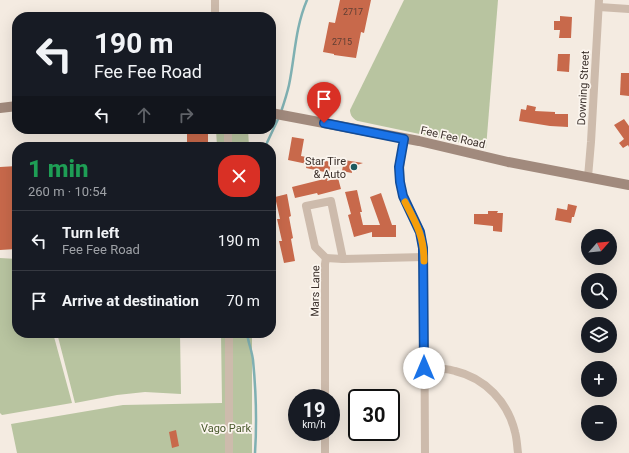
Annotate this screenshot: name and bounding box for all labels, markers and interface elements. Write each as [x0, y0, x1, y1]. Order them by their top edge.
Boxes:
house number: 2717 [343, 7, 363, 17]
text: 190 m [94, 27, 173, 60]
icon: left [28, 28, 80, 80]
house number: 2715 [332, 37, 352, 47]
street label: Downing Street [575, 50, 592, 126]
text: Fee Fee Road [94, 61, 202, 82]
pin [307, 82, 341, 123]
icon: arrive [313, 88, 335, 110]
icon: left [91, 104, 113, 126]
icon: ahead [133, 104, 155, 126]
icon: right [175, 104, 197, 126]
street label: Fee Fee Road [419, 124, 486, 151]
text: 1 min [28, 155, 89, 183]
button: close [218, 155, 260, 197]
place label: Star Tire & Auto [305, 155, 346, 181]
marker: Star Tire & Auto [349, 162, 359, 172]
text: 260 m · 10:54 [28, 184, 107, 199]
text: Turn left [62, 224, 119, 242]
north arrow [581, 229, 617, 265]
map controls [581, 229, 617, 441]
icon: left [28, 230, 50, 252]
text: 190 m [218, 232, 260, 250]
text: Fee Fee Road [62, 242, 140, 257]
street label: Mars Lane [309, 265, 322, 317]
button: search [581, 273, 617, 309]
icon: arrive [28, 290, 50, 312]
text: Arrive at destination [62, 292, 199, 310]
text: 70 m [226, 292, 260, 310]
button: layers [581, 317, 617, 353]
position arrow [403, 347, 445, 389]
button: + [581, 361, 617, 397]
speed limit sign: 30 [348, 389, 400, 441]
text: 19 [303, 398, 325, 422]
button: − [581, 405, 617, 441]
text: km/h [302, 419, 326, 430]
park label: Vago Park [201, 422, 251, 435]

